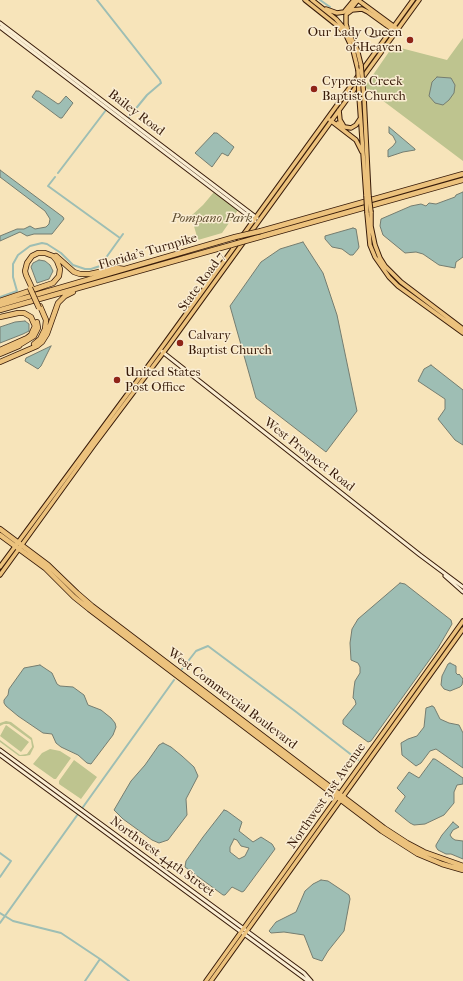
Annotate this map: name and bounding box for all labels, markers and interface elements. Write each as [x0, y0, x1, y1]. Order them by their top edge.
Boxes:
place label: Our Lady Queen of Heaven [308, 25, 402, 56]
marker: Our Lady Queen of Heaven [405, 35, 415, 45]
place label: Cypress Creek Baptist Church [322, 74, 406, 105]
marker: Cypress Creek Baptist Church [309, 84, 319, 94]
street label: Bailey Road [105, 87, 167, 139]
park label: Pompano Park [171, 211, 253, 227]
street label: Florida's Turnpike [97, 230, 199, 274]
street label: State Road 7 [175, 249, 229, 315]
place label: Calvary Baptist Church [188, 328, 272, 359]
marker: Calvary Baptist Church [175, 338, 185, 348]
place label: United States Post Office [125, 365, 201, 396]
marker: United States Post Office [112, 375, 122, 385]
street label: West Prospect Road [261, 415, 357, 495]
street label: West Commercial Boulevard [164, 645, 300, 753]
street label: Northwest 31st Avenue [285, 740, 369, 852]
street label: Northwest 44th Street [106, 814, 218, 900]

